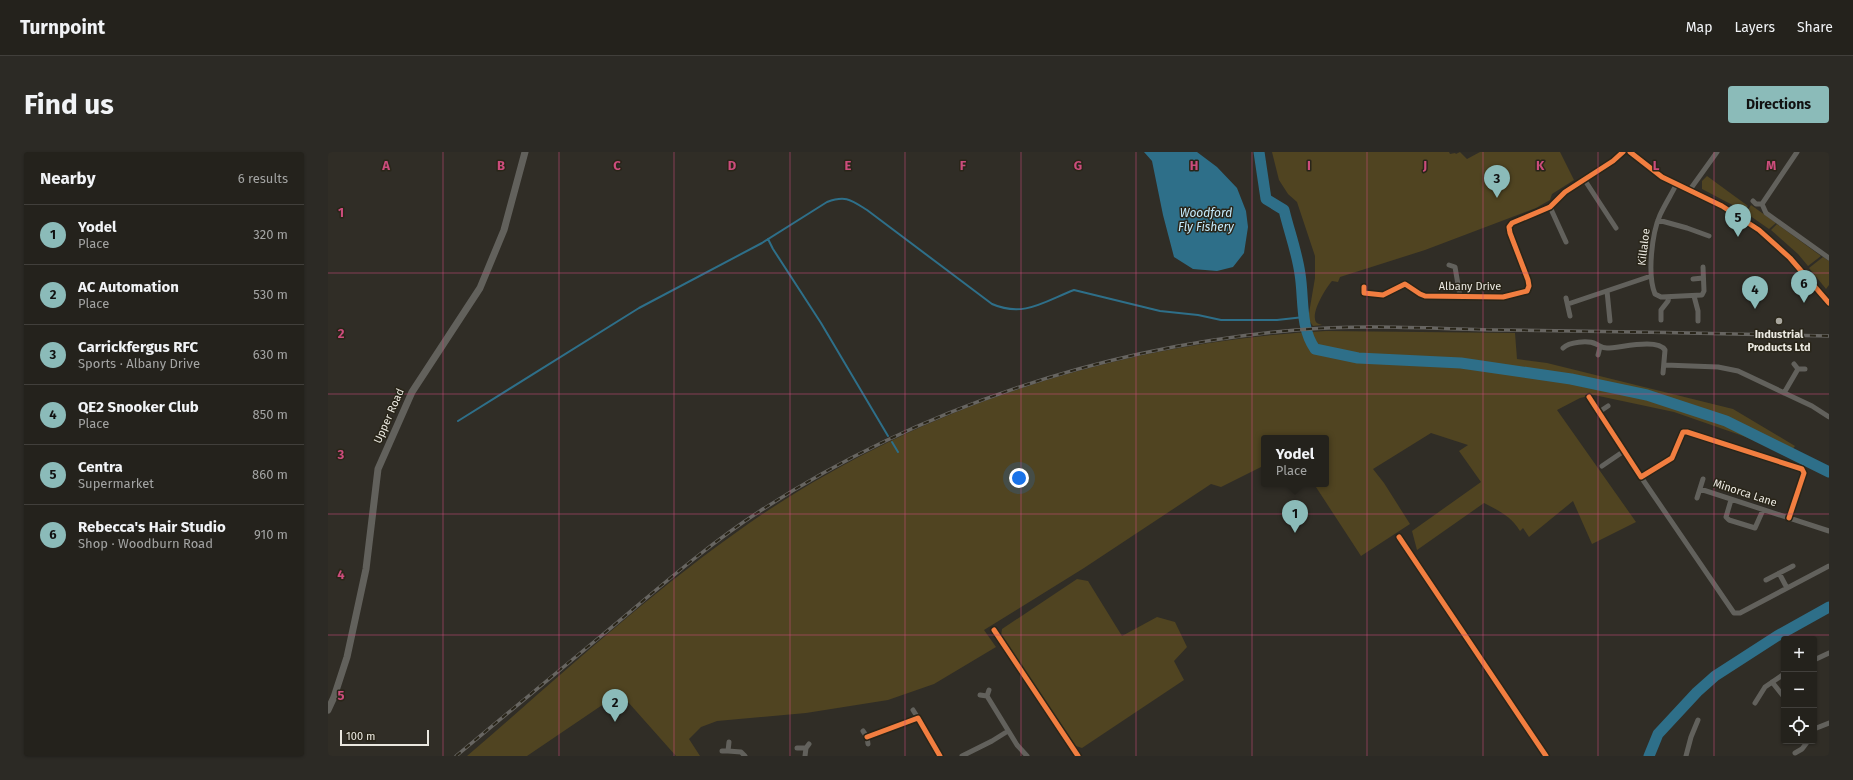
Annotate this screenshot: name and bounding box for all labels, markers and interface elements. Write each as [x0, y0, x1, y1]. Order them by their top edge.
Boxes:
text: Turnpoint [20, 16, 105, 39]
text: Map [1686, 19, 1712, 36]
text: Layers [1734, 19, 1775, 36]
text: Share [1797, 19, 1833, 36]
button: Directions [1728, 86, 1829, 123]
text: Find us [24, 88, 114, 121]
text: A [381, 158, 390, 173]
text: B [497, 158, 505, 173]
text: C [613, 158, 621, 173]
text: D [728, 158, 737, 173]
text: E [845, 158, 852, 173]
text: F [960, 158, 967, 173]
text: G [1074, 158, 1082, 173]
text: H [1190, 158, 1198, 173]
text: I [1307, 158, 1311, 173]
text: J [1422, 158, 1427, 173]
text: K [1536, 158, 1545, 173]
text: L [1653, 158, 1660, 173]
text: M [1766, 158, 1776, 173]
pin: 3 [1484, 165, 1510, 198]
text: Nearby [40, 168, 95, 189]
text: 6 results [238, 171, 288, 186]
pin: 5 [1725, 204, 1751, 237]
text: 1 [338, 205, 344, 220]
water label: Woodford Fly Fishery [1178, 206, 1235, 234]
text: Yodel [78, 218, 116, 236]
text: 1 [50, 227, 56, 242]
text: 320 m [253, 227, 288, 242]
street label: Killaloe [1635, 228, 1653, 266]
text: Place [78, 236, 109, 251]
pin: 6 [1791, 270, 1817, 303]
pin: 4 [1742, 276, 1768, 309]
text: AC Automation [78, 278, 179, 296]
street label: Albany Drive [1439, 280, 1501, 293]
text: 2 [50, 287, 56, 302]
text: 530 m [253, 287, 288, 302]
text: Place [78, 296, 109, 311]
marker: Industrial Products Ltd [1774, 316, 1784, 326]
text: 2 [338, 326, 345, 341]
place label: Industrial Products Ltd [1747, 328, 1811, 354]
text: Carrickfergus RFC [78, 338, 198, 356]
text: 3 [50, 347, 56, 362]
text: 630 m [253, 347, 288, 362]
text: Sports · Albany Drive [78, 356, 200, 371]
street label: Upper Road [371, 386, 407, 446]
text: QE2 Snooker Club [78, 398, 199, 416]
text: 4 [49, 407, 57, 422]
text: 850 m [252, 407, 288, 422]
text: Place [78, 416, 109, 431]
popup [1261, 435, 1329, 487]
text: Yodel [1276, 445, 1314, 463]
text: 3 [337, 447, 345, 462]
text: Centra [78, 458, 123, 476]
text: Place [1276, 463, 1307, 478]
text: 5 [50, 467, 56, 482]
text: 860 m [252, 467, 288, 482]
your location [1009, 468, 1029, 488]
text: Supermarket [78, 476, 154, 491]
street label: Minorca Lane [1711, 477, 1779, 509]
pin: 1 [1282, 500, 1308, 533]
text: Rebecca's Hair Studio [78, 518, 226, 536]
text: 6 [49, 527, 57, 542]
text: 910 m [254, 527, 288, 542]
text: Shop · Woodburn Road [78, 536, 213, 551]
text: 4 [337, 567, 345, 582]
map controls [1781, 636, 1817, 744]
button: + [1781, 636, 1817, 672]
button: − [1781, 672, 1817, 708]
text: 5 [338, 688, 345, 703]
pin: 2 [602, 689, 628, 722]
button: locate [1781, 708, 1817, 744]
scale bar [340, 728, 429, 747]
text: 100 m [346, 730, 375, 743]

